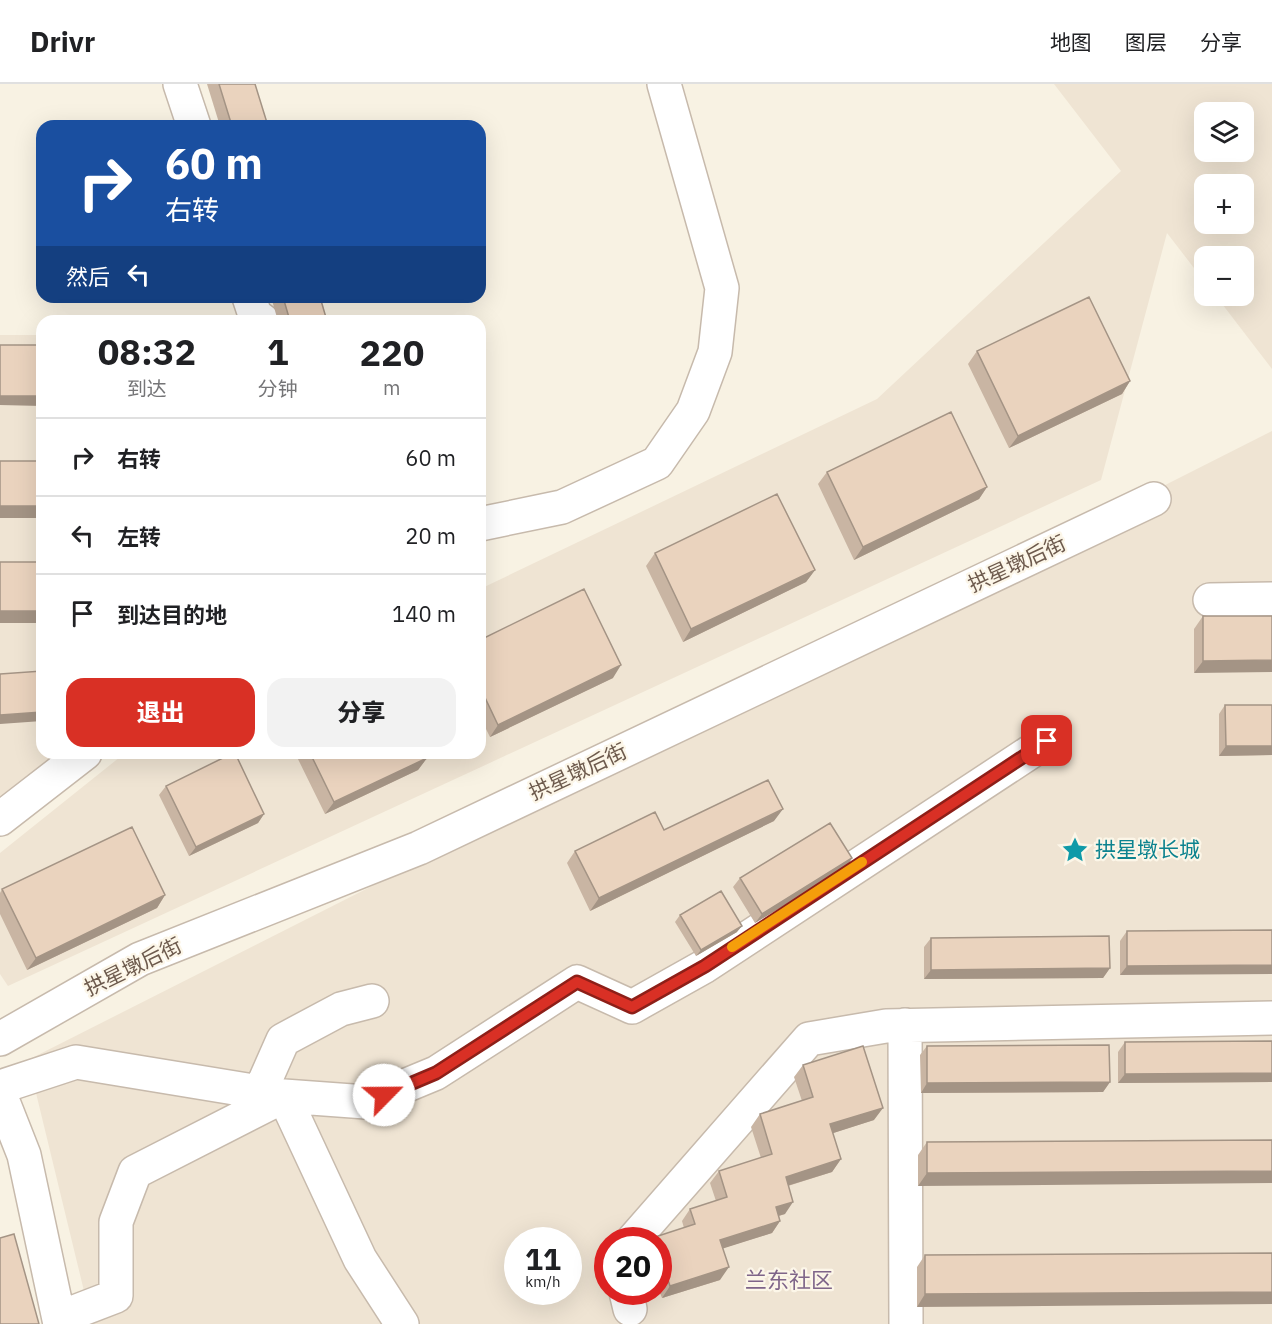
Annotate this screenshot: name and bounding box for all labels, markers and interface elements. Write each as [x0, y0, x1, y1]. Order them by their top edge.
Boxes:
text: Drivr [30, 23, 95, 60]
text: 地图 [1050, 28, 1092, 56]
text: 图层 [1125, 28, 1167, 56]
text: 分享 [1200, 28, 1242, 56]
map controls [1194, 102, 1254, 306]
button: layers [1194, 102, 1254, 162]
text: 60 m [165, 136, 263, 191]
icon: right [66, 144, 144, 222]
button: + [1194, 174, 1254, 234]
text: 右转 [165, 192, 219, 227]
button: − [1194, 246, 1254, 306]
icon: left [122, 258, 155, 291]
text: 然后 [66, 262, 110, 291]
text: 08:32 [98, 328, 196, 375]
text: 1 [267, 328, 289, 375]
text: 220 [359, 329, 424, 376]
text: m [383, 374, 401, 401]
text: 到达 [127, 375, 167, 402]
text: 分钟 [258, 375, 298, 402]
icon: right [66, 441, 99, 474]
text: 60 m [405, 443, 456, 472]
text: 右转 [117, 444, 161, 473]
icon: left [66, 519, 99, 552]
text: 20 m [405, 521, 456, 550]
text: 左转 [117, 522, 161, 551]
street label: 拱星墩后街 [963, 528, 1070, 598]
icon: arrive [66, 597, 99, 630]
text: 140 m [392, 599, 456, 628]
text: 到达目的地 [117, 600, 227, 629]
button: 退出 [66, 678, 255, 747]
button: 分享 [267, 678, 456, 747]
pin [1021, 715, 1072, 766]
icon: arrive [1030, 724, 1063, 757]
street label: 拱星墩后街 [524, 736, 631, 806]
place icon: 拱星墩长城 [1060, 835, 1090, 865]
place label: 拱星墩长城 [1095, 835, 1200, 863]
street label: 拱星墩后街 [79, 931, 186, 1002]
position arrow [352, 1063, 416, 1127]
speed limit sign: 20 [594, 1227, 672, 1305]
text: 11 [525, 1239, 561, 1278]
district label: 兰东社区 [745, 1265, 833, 1294]
text: km/h [525, 1272, 561, 1291]

